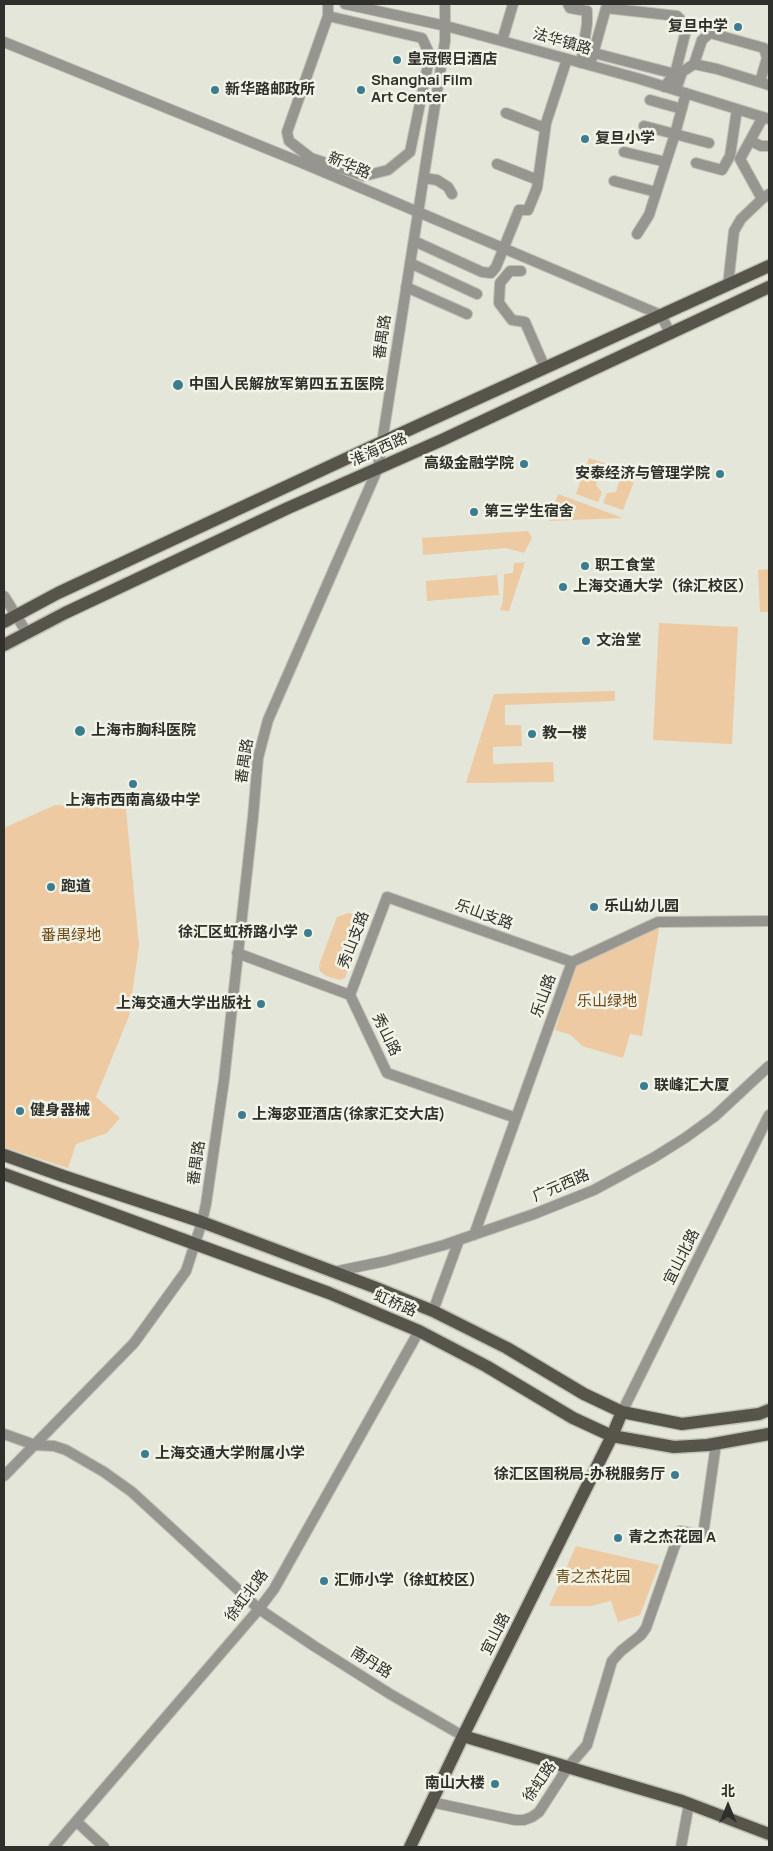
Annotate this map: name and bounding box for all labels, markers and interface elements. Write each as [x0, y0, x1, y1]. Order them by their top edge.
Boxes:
place label: 复旦中学 [668, 18, 728, 36]
marker: 复旦中学 [732, 21, 744, 33]
street label: 法华镇路 [531, 25, 593, 59]
place label: 皇冠假日酒店 [407, 51, 497, 69]
marker: 皇冠假日酒店 [391, 54, 403, 66]
place label: Shanghai Film Art Center [371, 72, 472, 107]
place label: 新华路邮政所 [225, 81, 315, 99]
marker: 新华路邮政所 [209, 84, 221, 96]
marker: Shanghai Film Art Center [355, 84, 367, 96]
place label: 复旦小学 [595, 130, 655, 148]
marker: 复旦小学 [579, 133, 591, 145]
street label: 新华路 [325, 149, 373, 183]
street label: 番禺路 [371, 313, 395, 361]
place label: 中国人民解放军第四五五医院 [189, 376, 384, 394]
marker: 中国人民解放军第四五五医院 [171, 378, 185, 392]
street label: 淮海西路 [348, 430, 410, 470]
place label: 高级金融学院 [424, 455, 514, 473]
marker: 高级金融学院 [518, 458, 530, 470]
place label: 安泰经济与管理学院 [575, 465, 710, 483]
marker: 安泰经济与管理学院 [714, 468, 726, 480]
place label: 第三学生宿舍 [484, 503, 574, 521]
marker: 第三学生宿舍 [468, 506, 480, 518]
place label: 职工食堂 [595, 557, 655, 575]
marker: 职工食堂 [579, 560, 591, 572]
place label: 上海交通大学（徐汇校区） [573, 578, 753, 596]
marker: 上海交通大学（徐汇校区） [557, 581, 569, 593]
place label: 文治堂 [596, 632, 641, 650]
marker: 文治堂 [580, 635, 592, 647]
place label: 上海市胸科医院 [91, 722, 196, 740]
marker: 上海市胸科医院 [73, 724, 87, 738]
place label: 教一楼 [542, 725, 587, 743]
marker: 教一楼 [526, 728, 538, 740]
street label: 番禺路 [233, 737, 257, 785]
marker: 上海市西南高级中学 [127, 778, 139, 790]
place label: 上海市西南高级中学 [66, 792, 200, 810]
place label: 跑道 [61, 878, 91, 896]
marker: 跑道 [45, 881, 57, 893]
street label: 乐山支路 [453, 896, 515, 934]
place label: 乐山幼儿园 [604, 898, 679, 916]
marker: 乐山幼儿园 [588, 901, 600, 913]
street label: 秀山支路 [335, 909, 373, 971]
place label: 徐汇区虹桥路小学 [178, 924, 298, 942]
park label: 番禺绿地 [41, 927, 101, 945]
marker: 徐汇区虹桥路小学 [302, 927, 314, 939]
street label: 乐山路 [528, 972, 560, 1020]
park label: 乐山绿地 [577, 993, 637, 1011]
place label: 上海交通大学出版社 [116, 995, 251, 1013]
marker: 上海交通大学出版社 [255, 998, 267, 1010]
street label: 秀山路 [368, 1011, 404, 1059]
place label: 联峰汇大厦 [654, 1077, 729, 1095]
marker: 联峰汇大厦 [638, 1080, 650, 1092]
place label: 健身器械 [30, 1102, 90, 1120]
marker: 健身器械 [14, 1105, 26, 1117]
place label: 上海宓亚酒店(徐家汇交大店) [252, 1106, 446, 1124]
marker: 上海宓亚酒店(徐家汇交大店) [236, 1109, 248, 1121]
street label: 番禺路 [185, 1139, 209, 1187]
street label: 广元西路 [530, 1166, 592, 1206]
street label: 宜山北路 [660, 1226, 704, 1288]
street label: 虹桥路 [371, 1287, 419, 1321]
place label: 上海交通大学附属小学 [155, 1445, 305, 1463]
marker: 上海交通大学附属小学 [139, 1448, 151, 1460]
place label: 徐汇区国税局-办税服务厅 [494, 1466, 665, 1484]
marker: 徐汇区国税局-办税服务厅 [669, 1469, 681, 1481]
place label: 青之杰花园 A [628, 1529, 716, 1547]
marker: 青之杰花园 A [612, 1532, 624, 1544]
street label: 徐虹北路 [222, 1567, 272, 1625]
park label: 青之杰花园 [556, 1569, 630, 1587]
place label: 汇师小学（徐虹校区） [334, 1572, 484, 1590]
marker: 汇师小学（徐虹校区） [318, 1575, 330, 1587]
street label: 宜山路 [478, 1610, 514, 1658]
street label: 南丹路 [347, 1643, 395, 1683]
street label: 徐虹路 [520, 1758, 560, 1806]
place label: 南山大楼 [425, 1775, 485, 1793]
marker: 南山大楼 [489, 1778, 501, 1790]
north arrow [703, 1781, 753, 1831]
text: 北 [721, 1781, 735, 1800]

